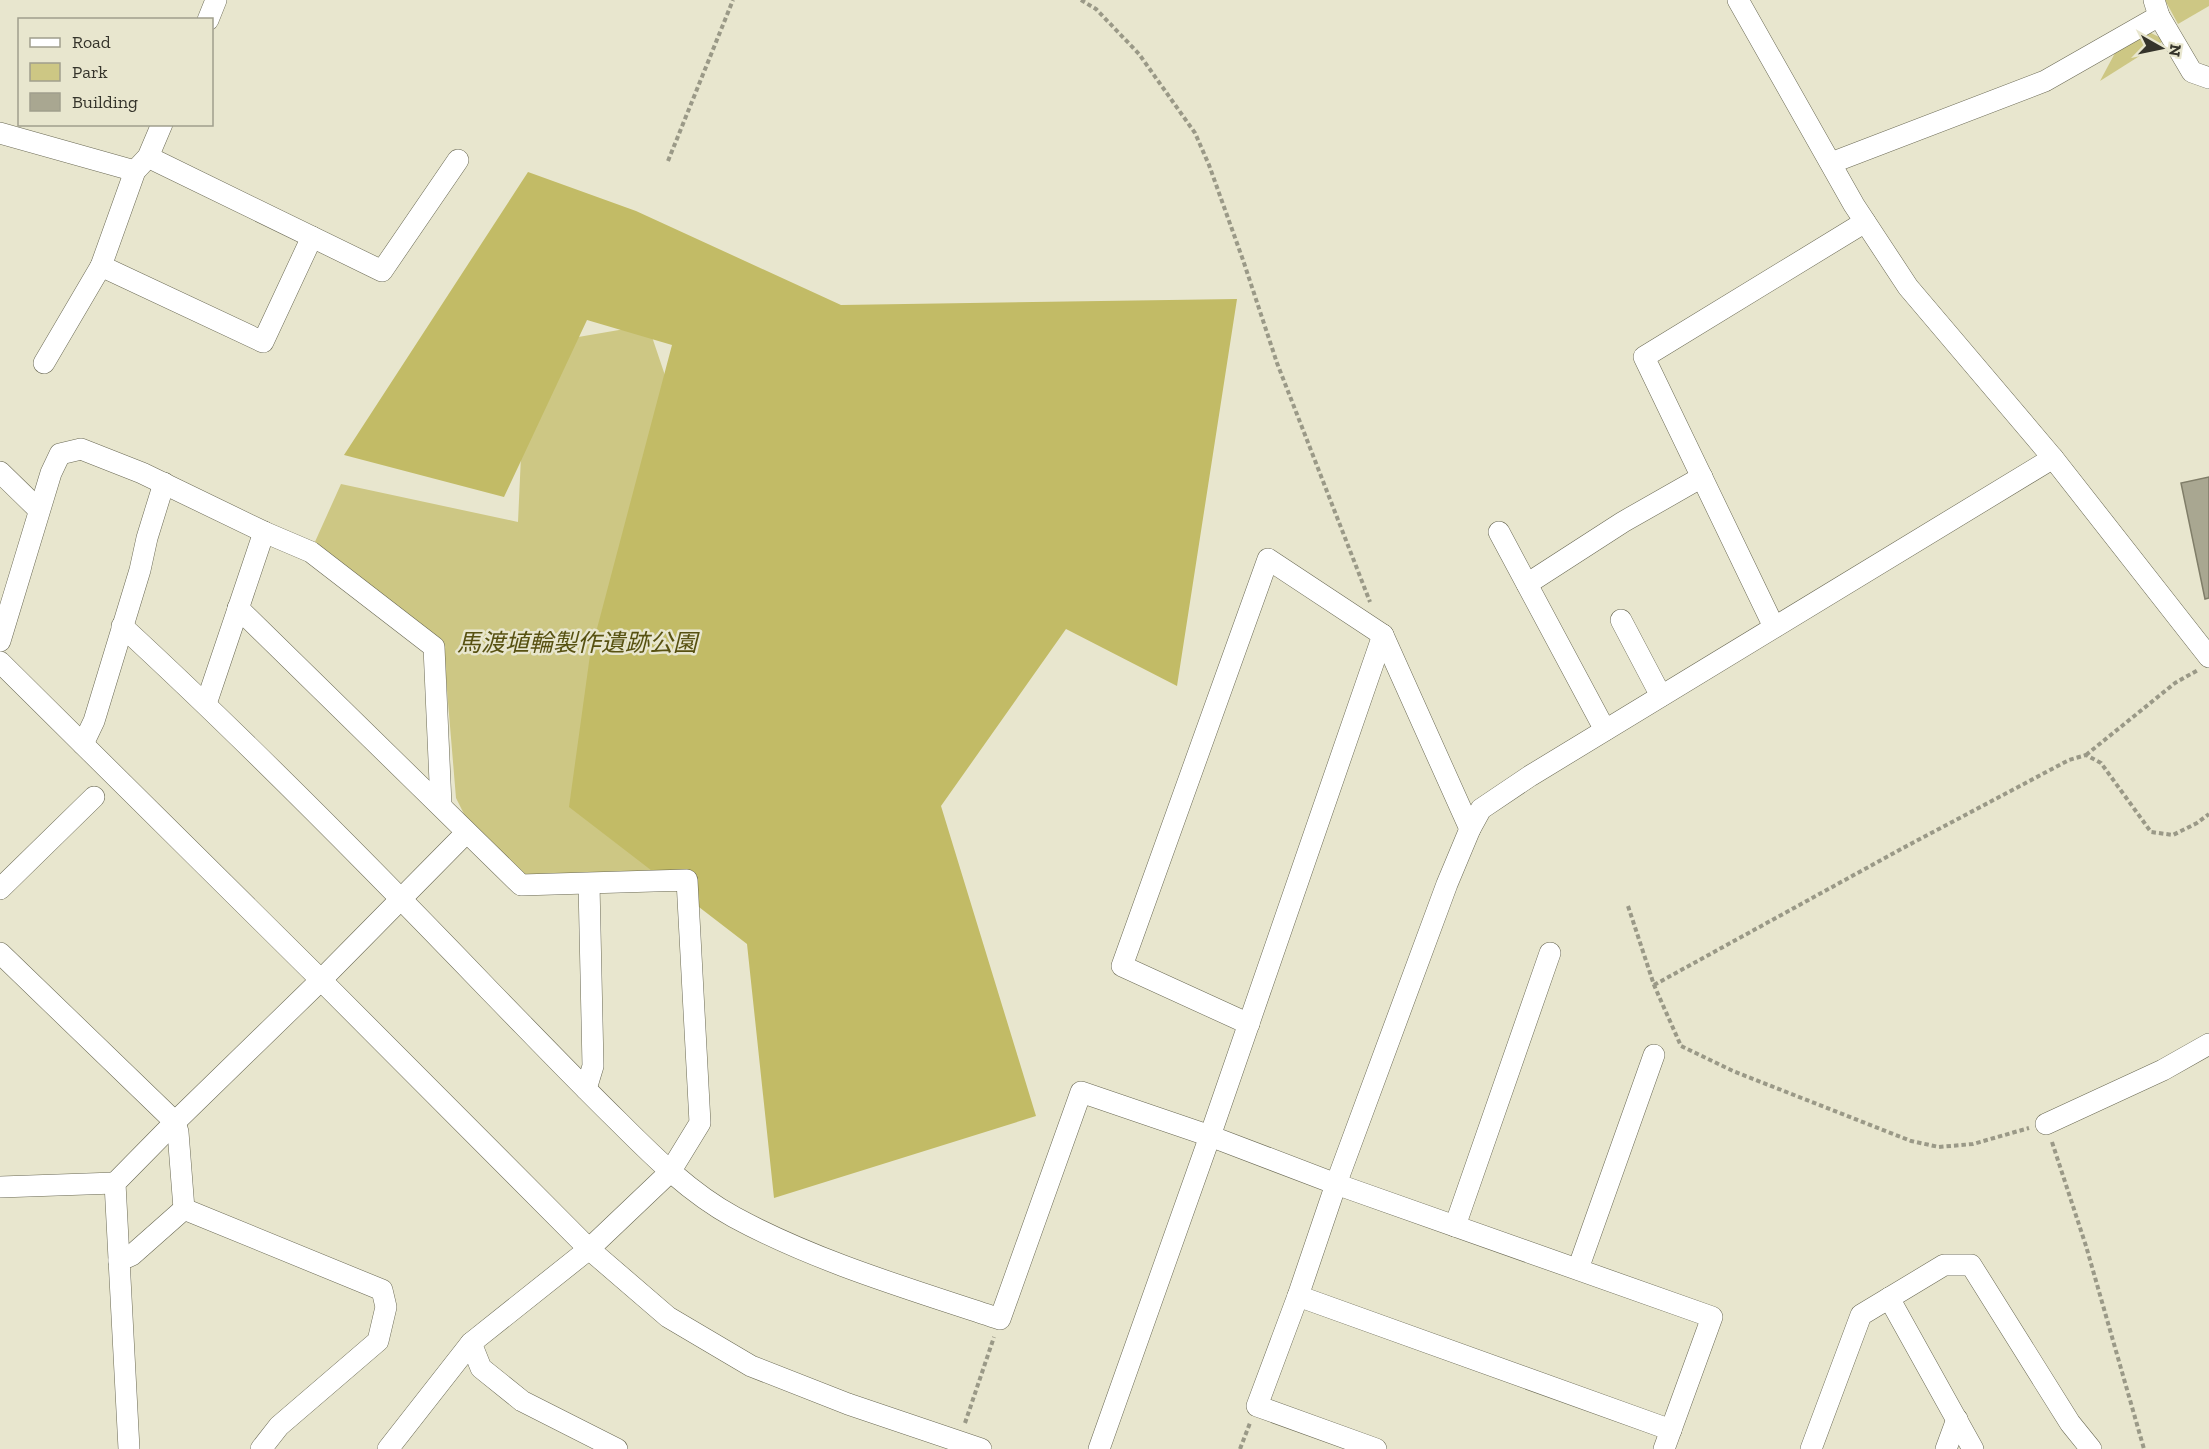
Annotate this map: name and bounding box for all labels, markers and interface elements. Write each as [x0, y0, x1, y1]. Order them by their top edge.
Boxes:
legend [18, 18, 213, 126]
north arrow [2131, 18, 2191, 78]
text: Road [72, 31, 111, 53]
text: N [2165, 43, 2186, 58]
text: Park [72, 61, 108, 83]
text: Building [72, 91, 138, 113]
park label: 馬渡埴輪製作遺跡公園 [457, 628, 700, 657]

